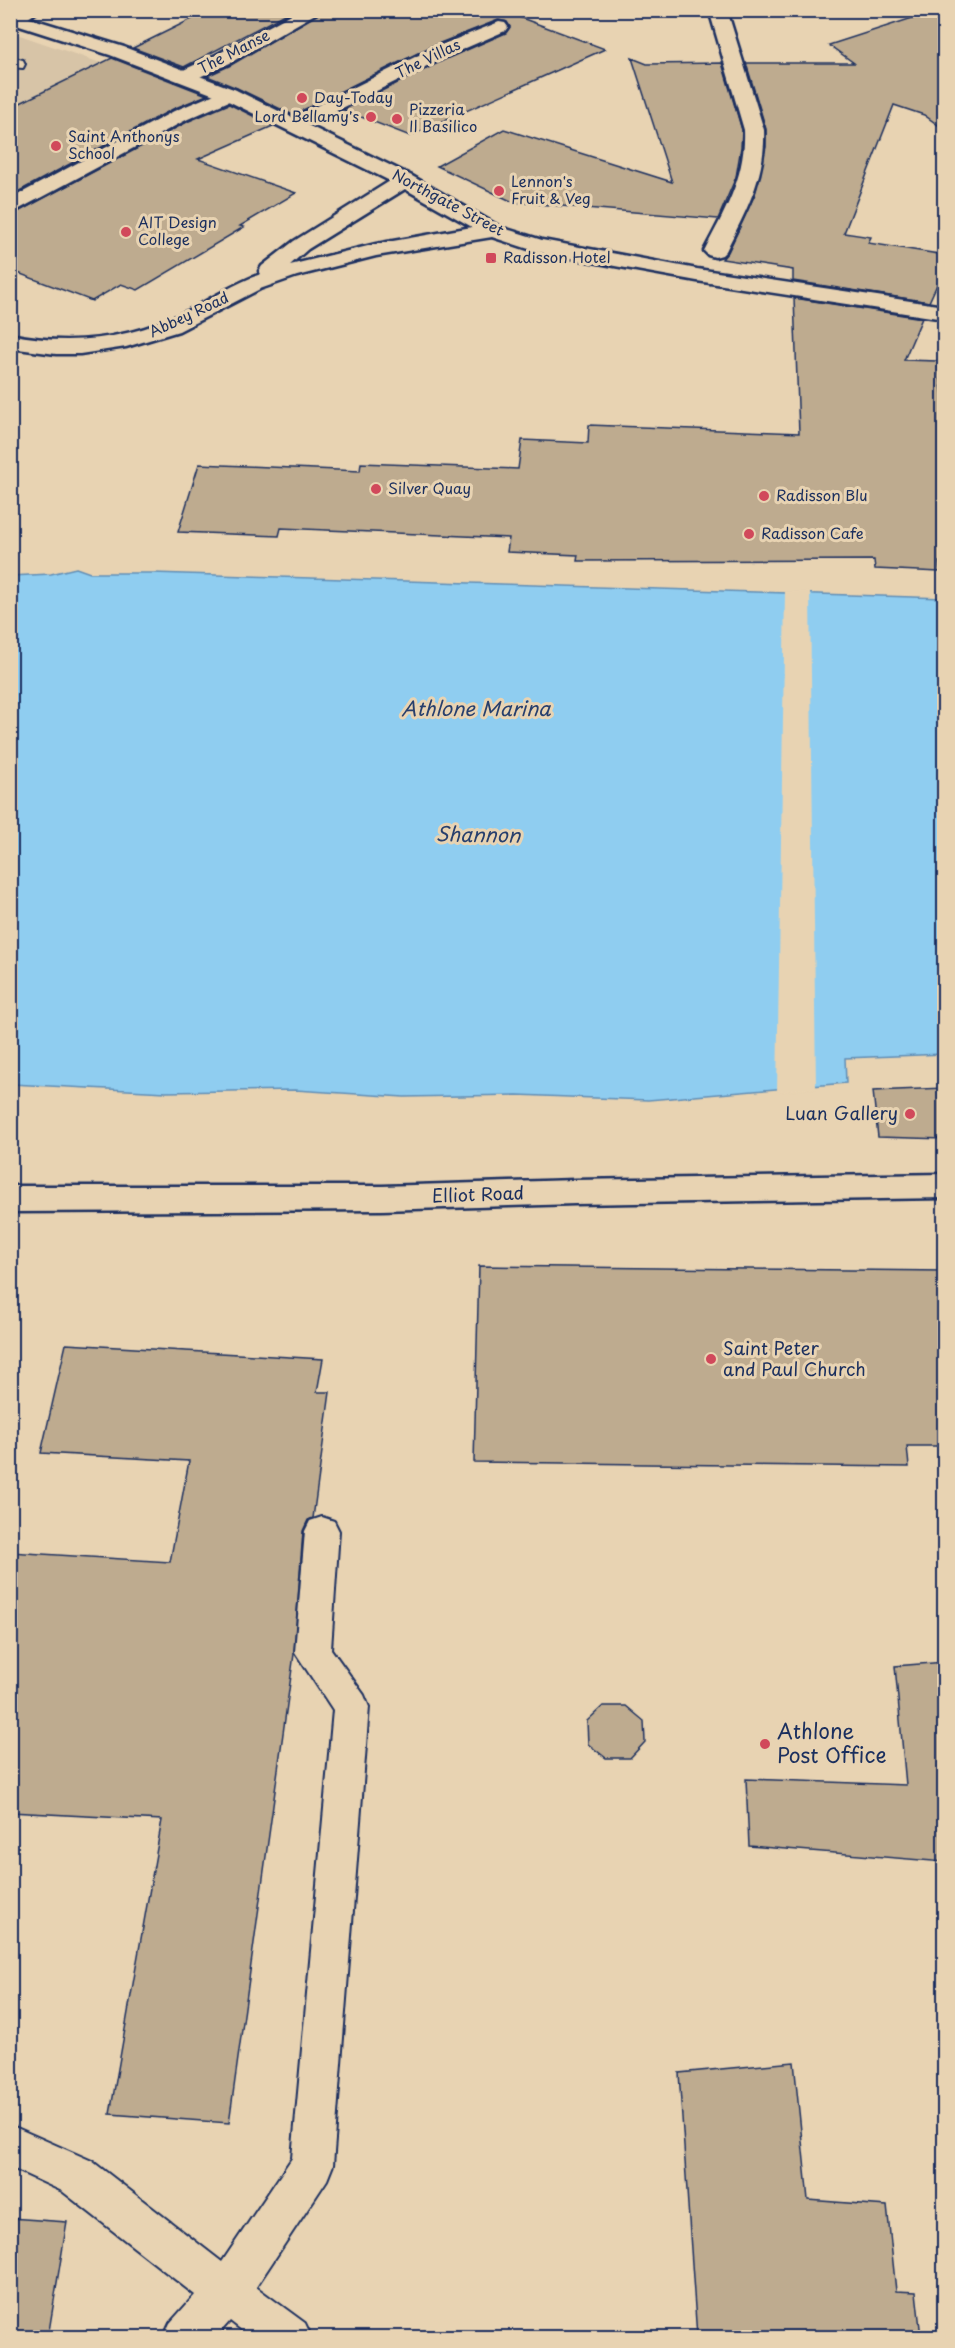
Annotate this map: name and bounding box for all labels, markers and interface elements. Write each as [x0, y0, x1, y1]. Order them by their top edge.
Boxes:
street label: The Manse [193, 23, 273, 79]
street label: The Villas [391, 32, 464, 83]
place label: Day-Today [314, 85, 393, 108]
marker: Day-Today [295, 91, 309, 105]
place label: Pizzeria Il Basilico [409, 97, 477, 137]
place label: Lord Bellamy's [255, 104, 359, 127]
marker: Lord Bellamy's [364, 110, 378, 124]
marker: Pizzeria Il Basilico [390, 112, 404, 126]
place label: Saint Anthonys School [68, 124, 180, 164]
marker: Saint Anthonys School [49, 139, 63, 153]
street label: Northgate Street [389, 162, 509, 241]
place label: Lennon's Fruit & Veg [511, 169, 591, 209]
marker: Lennon's Fruit & Veg [492, 184, 506, 198]
place label: AIT Design College [138, 210, 217, 250]
marker: AIT Design College [119, 225, 133, 239]
place label: Radisson Hotel [503, 245, 610, 268]
marker: Radisson Hotel [484, 251, 498, 265]
street label: Abbey Road [145, 285, 232, 342]
place label: Silver Quay [388, 476, 471, 499]
marker: Silver Quay [369, 482, 383, 496]
place label: Radisson Blu [776, 483, 868, 506]
marker: Radisson Blu [757, 489, 771, 503]
place label: Radisson Cafe [761, 521, 864, 544]
marker: Radisson Cafe [742, 527, 756, 541]
water label: Athlone Marina [401, 693, 552, 723]
water label: Shannon [435, 818, 522, 850]
place label: Luan Gallery [785, 1099, 898, 1126]
marker: Luan Gallery [903, 1107, 917, 1121]
street label: Elliot Road [431, 1178, 525, 1209]
place label: Saint Peter and Paul Church [723, 1334, 866, 1382]
marker: Saint Peter and Paul Church [704, 1352, 718, 1366]
place label: Athlone Post Office [777, 1714, 887, 1770]
marker: Athlone Post Office [758, 1737, 772, 1751]

